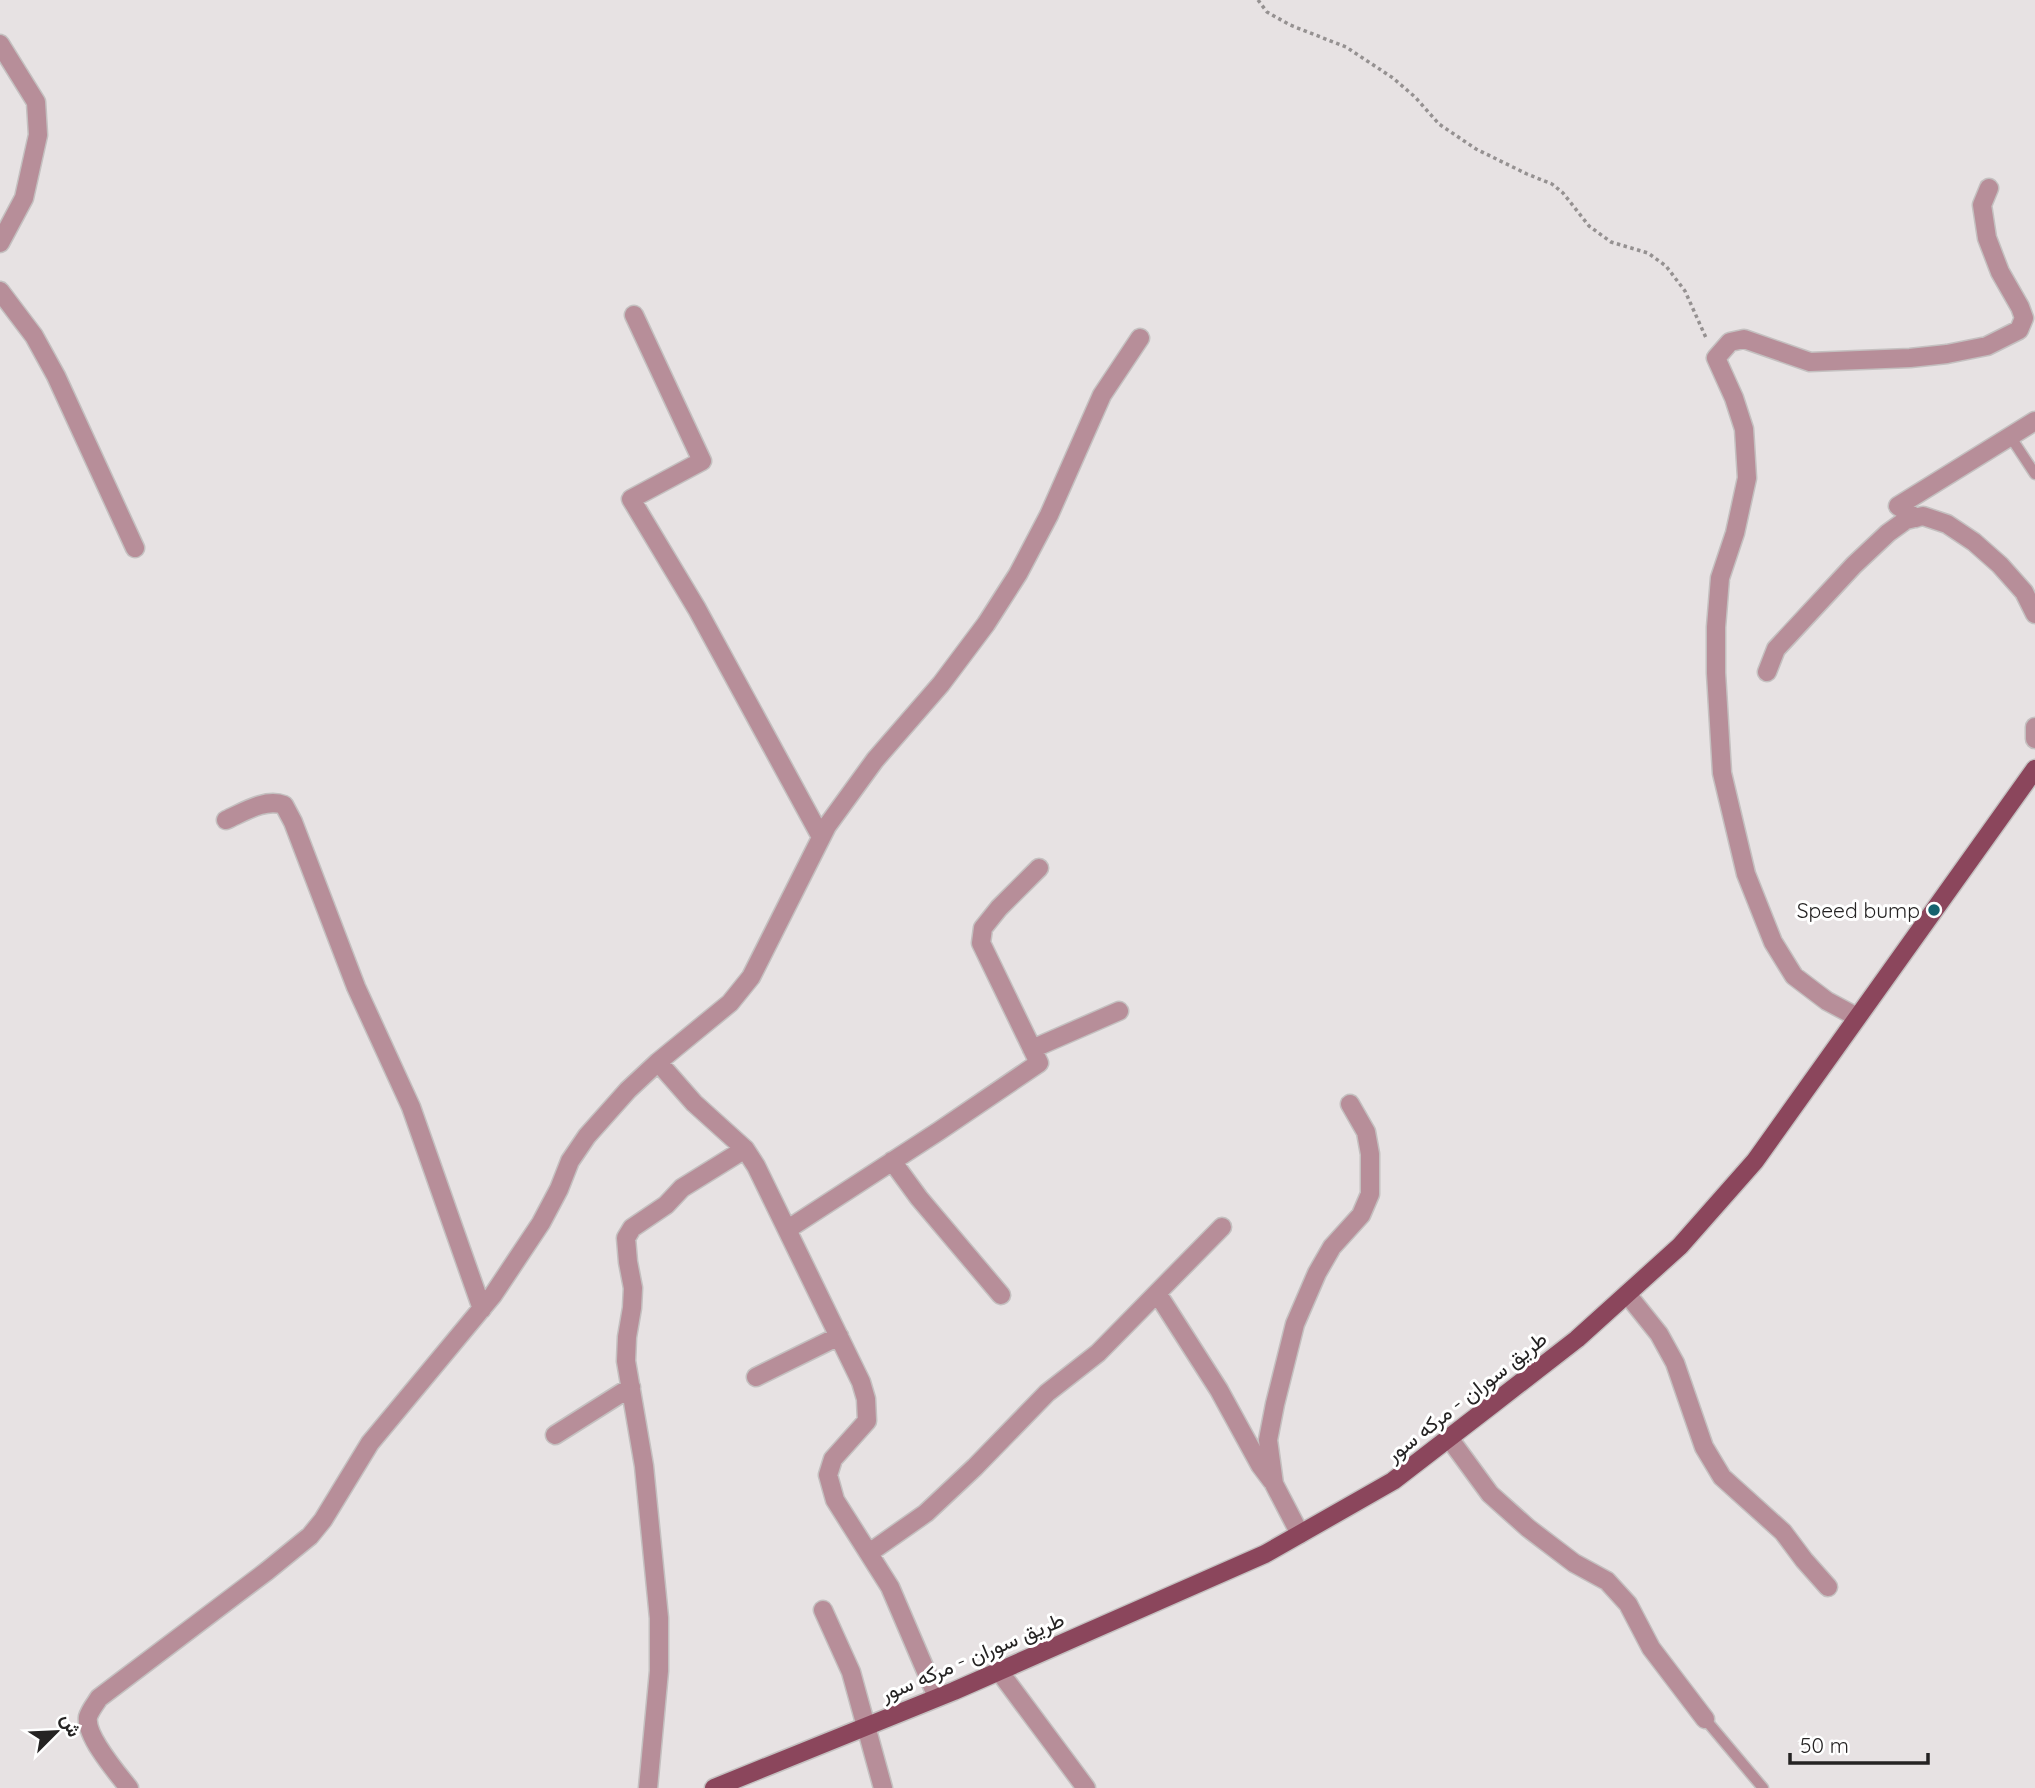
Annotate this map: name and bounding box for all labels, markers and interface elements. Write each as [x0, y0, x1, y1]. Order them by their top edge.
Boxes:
place label: Speed bump [1797, 897, 1920, 923]
marker: Speed bump [1926, 902, 1942, 918]
street label: طريق سوران - مركه سور [1380, 1325, 1552, 1468]
street label: طريق سوران - مركه سور [875, 1606, 1068, 1708]
north arrow [21, 1697, 91, 1767]
text: ش [56, 1710, 87, 1741]
scale bar [1790, 1722, 1928, 1766]
text: 50 m [1800, 1732, 1849, 1758]

